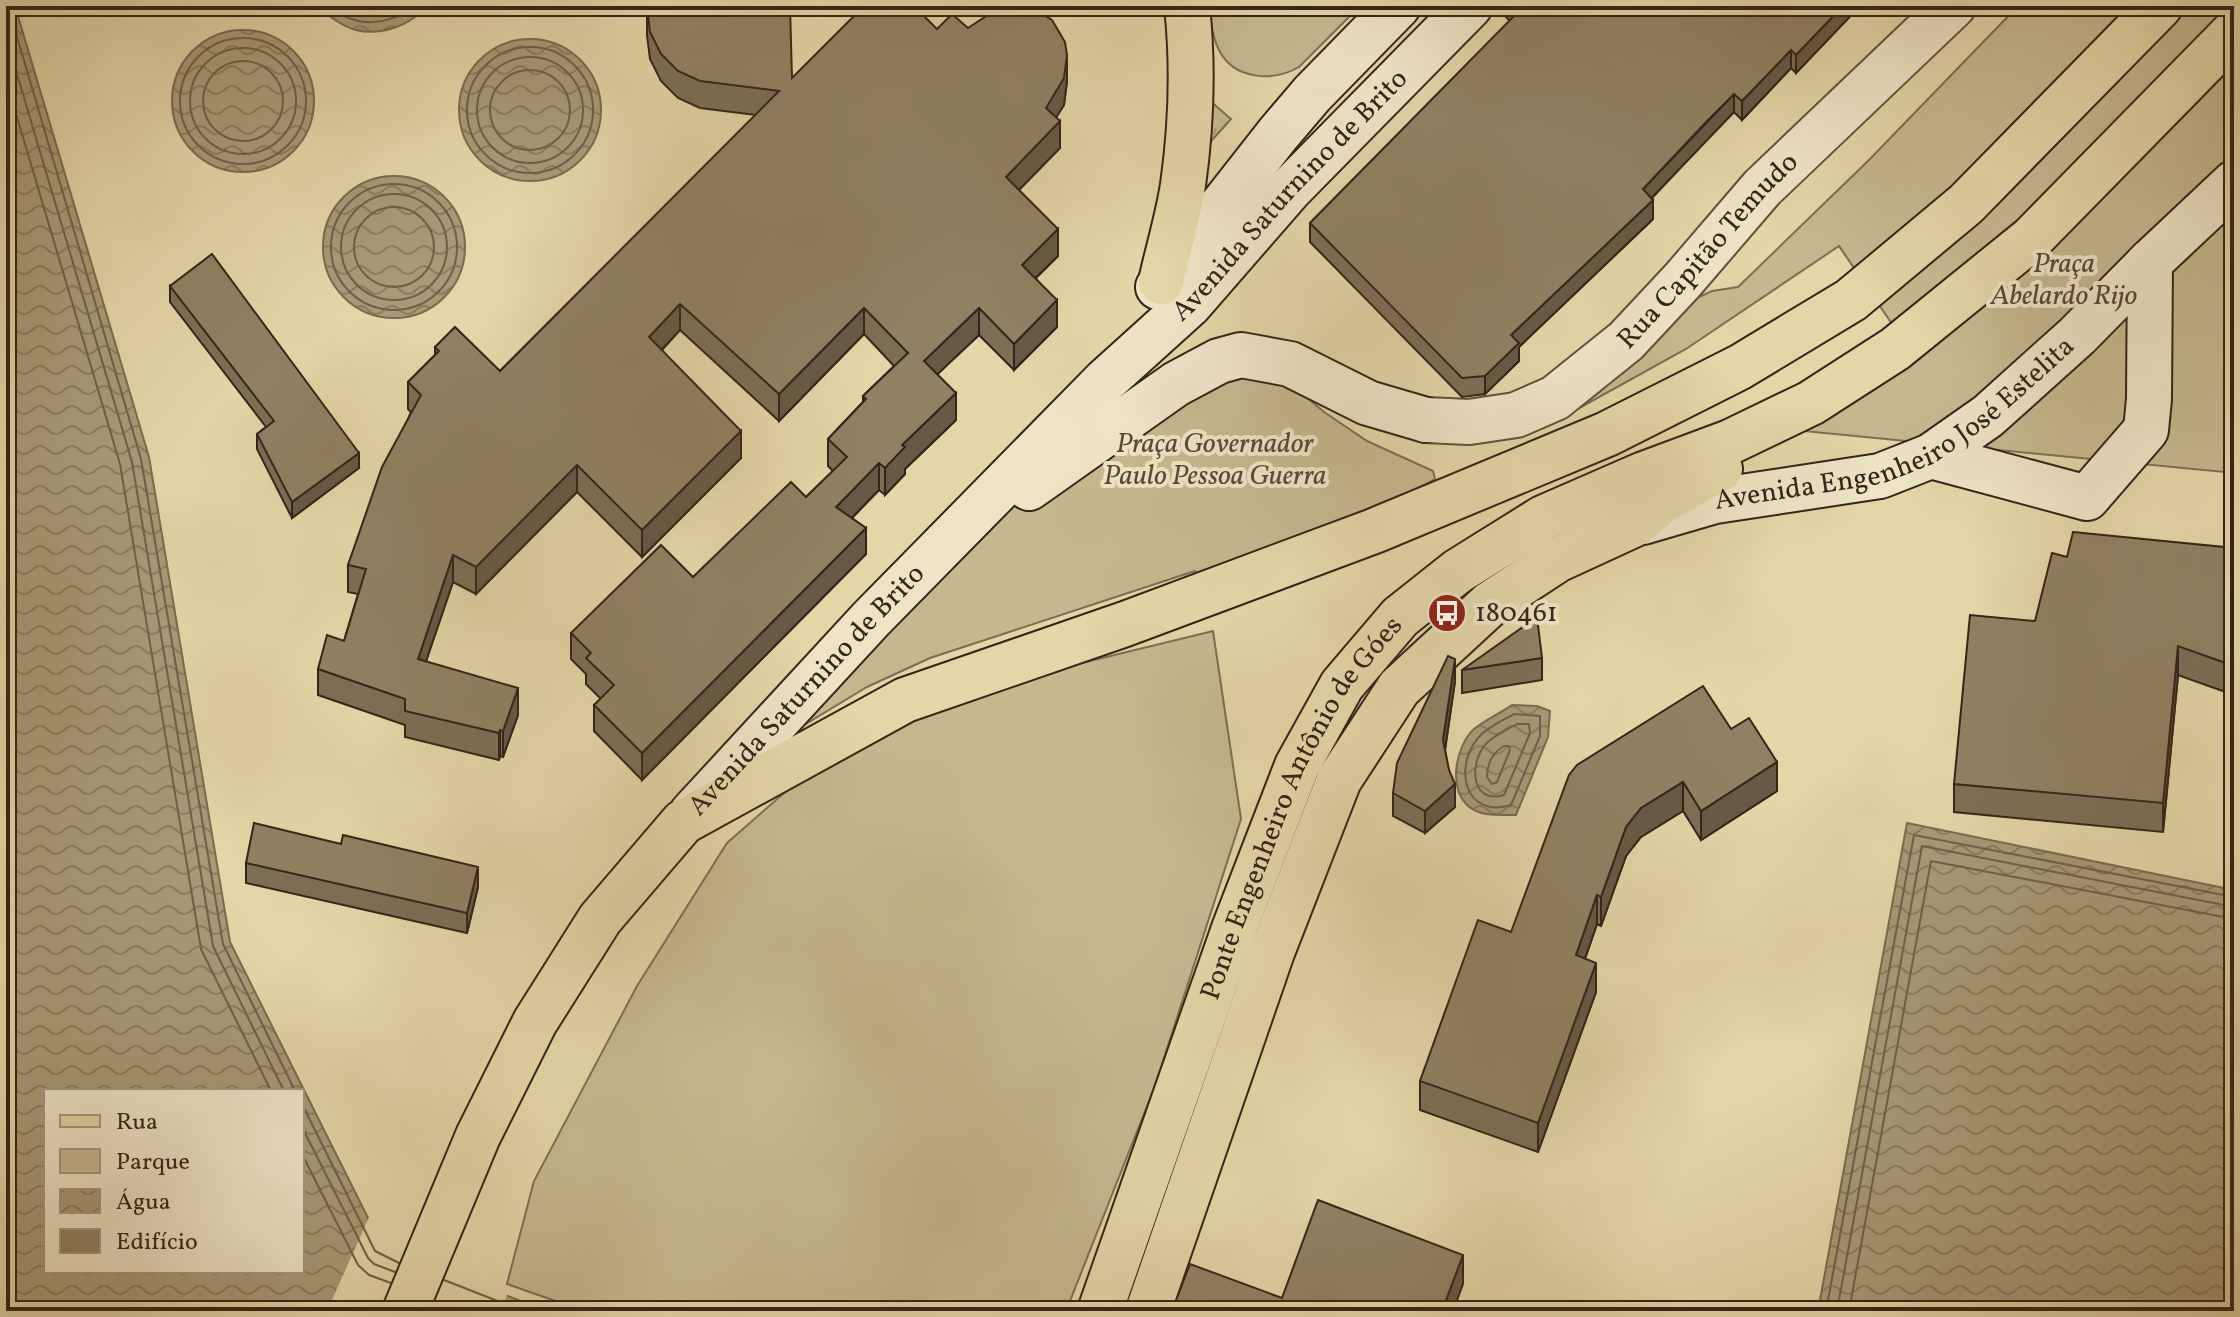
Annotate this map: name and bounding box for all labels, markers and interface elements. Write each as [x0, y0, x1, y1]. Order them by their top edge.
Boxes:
street label: Avenida Saturnino de Brito [1163, 60, 1417, 331]
street label: Rua Capitão Temudo [1608, 144, 1807, 358]
park label: Praça Abelardo Rijo [1990, 245, 2137, 316]
street label: Avenida Engenheiro José Estelita [1712, 327, 2083, 520]
park label: Praça Governador Paulo Pessoa Guerra [1104, 425, 1326, 496]
street label: Avenida Saturnino de Brito [679, 555, 934, 825]
bus stop icon: 180461 [1426, 592, 1468, 634]
place label: 180461 [1475, 594, 1558, 633]
street label: Ponte Engenheiro Antônio de Góes [1191, 608, 1412, 1005]
legend [44, 1089, 304, 1273]
text: Rua [116, 1106, 158, 1140]
text: Parque [116, 1146, 190, 1180]
text: Água [116, 1186, 171, 1220]
text: Edifício [116, 1226, 198, 1260]

